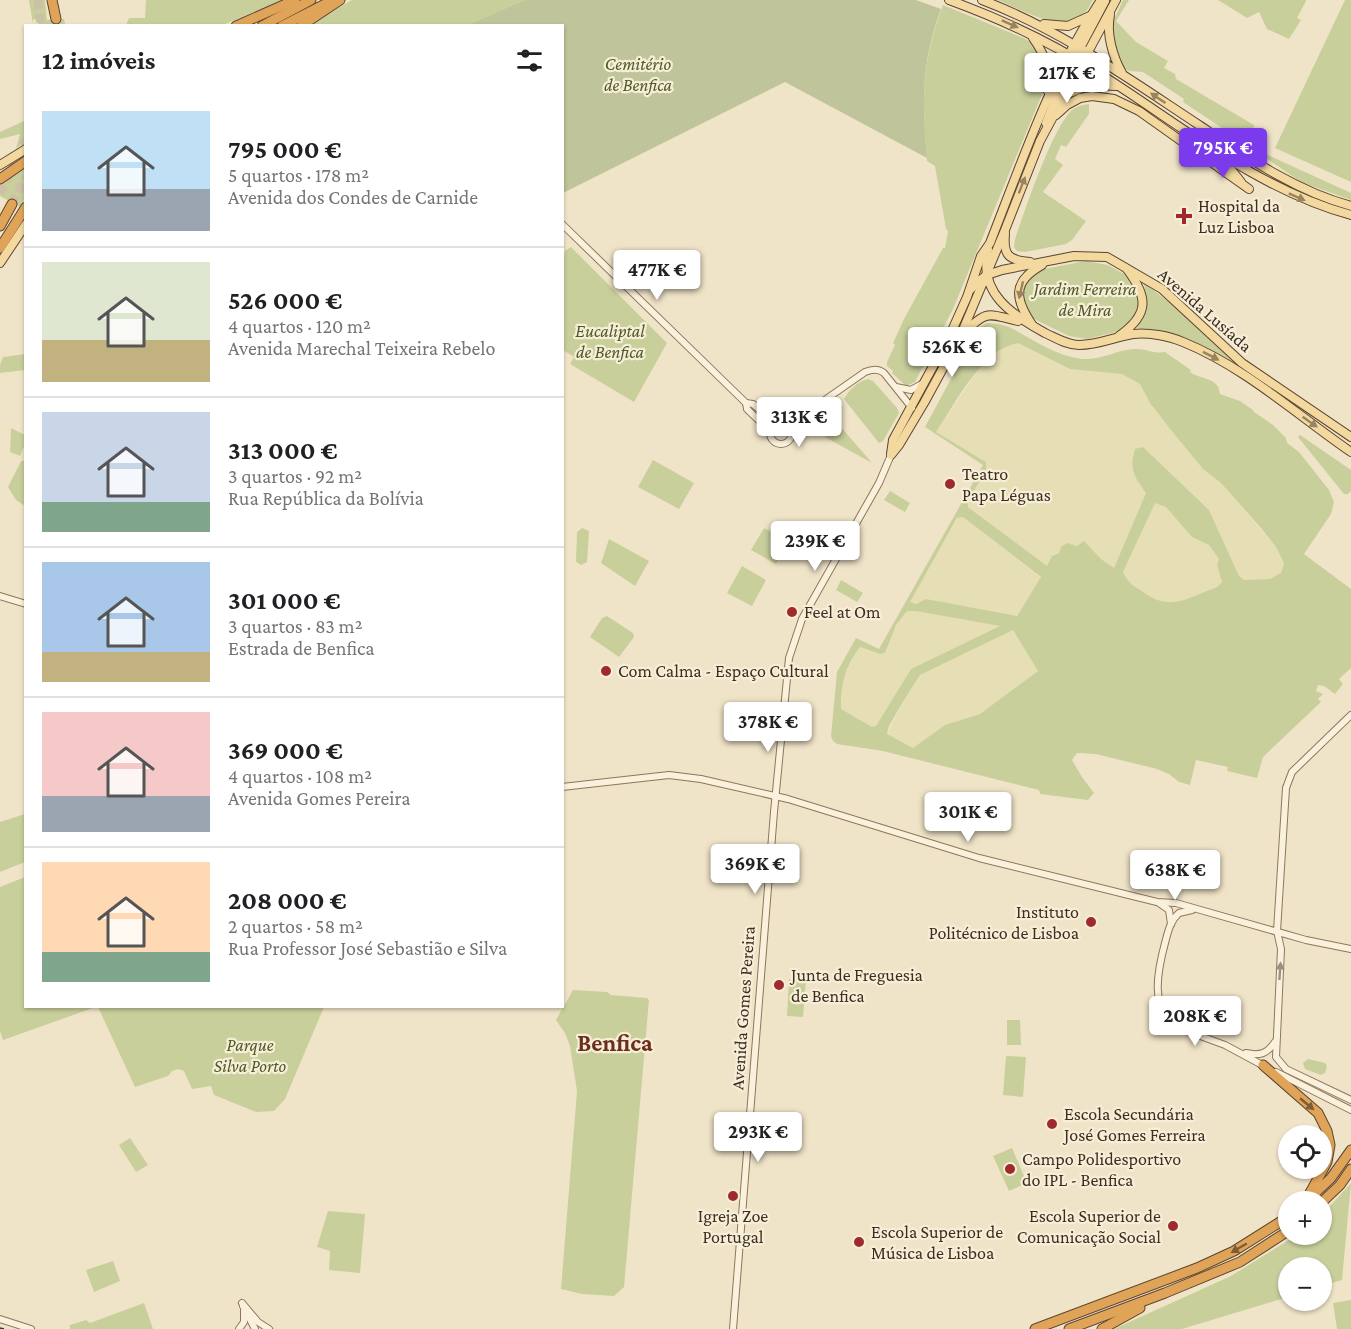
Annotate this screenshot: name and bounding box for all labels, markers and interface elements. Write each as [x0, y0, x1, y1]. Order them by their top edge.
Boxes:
one-way arrow [1001, 19, 1018, 28]
icon: filters [513, 44, 546, 77]
text: 12 imóveis [42, 46, 155, 75]
pin: 217K € [1018, 53, 1116, 104]
park label: Cemitério de Benfica [604, 54, 673, 95]
text: 217K € [1038, 61, 1096, 83]
one-way arrow [1150, 92, 1166, 104]
pin: 795K € [1174, 128, 1272, 179]
icon: home [90, 135, 162, 207]
text: 795 000 € [228, 135, 342, 164]
text: 795K € [1193, 136, 1253, 158]
text: 5 quartos · 178 m² [228, 164, 369, 186]
one-way arrow [1018, 176, 1028, 194]
text: Avenida dos Condes de Carnide [228, 186, 478, 208]
one-way arrow [1289, 192, 1307, 202]
place label: Hospital da Luz Lisboa [1198, 196, 1280, 237]
marker: Hospital da Luz Lisboa [1175, 207, 1193, 225]
pin: 477K € [608, 250, 706, 301]
text: 477K € [627, 258, 687, 280]
street label: Avenida Lusíada [1154, 264, 1256, 356]
park label: Jardim Ferreira de Mira [1030, 279, 1137, 320]
one-way arrow [1016, 281, 1025, 300]
icon: home [90, 286, 162, 358]
text: 526 000 € [228, 286, 342, 315]
text: 4 quartos · 120 m² [228, 315, 371, 337]
park label: Eucaliptal de Benfica [575, 321, 645, 362]
pin: 526K € [903, 327, 1001, 378]
text: 526K € [922, 335, 982, 357]
text: Avenida Marechal Teixeira Rebelo [228, 337, 496, 359]
one-way arrow [1203, 351, 1220, 361]
pin: 313K € [750, 397, 848, 448]
text: 313K € [771, 405, 827, 427]
one-way arrow [1302, 416, 1318, 428]
icon: home [90, 436, 162, 508]
text: 313 000 € [228, 436, 338, 465]
place label: Teatro Papa Léguas [962, 464, 1051, 505]
text: 3 quartos · 92 m² [228, 465, 362, 487]
marker: Teatro Papa Léguas [943, 477, 957, 491]
text: Rua República da Bolívia [228, 487, 424, 509]
pin: 239K € [766, 521, 864, 572]
text: 239K € [785, 529, 845, 551]
icon: home [90, 586, 162, 658]
text: 301 000 € [228, 586, 341, 615]
place label: Feel at Om [804, 602, 881, 622]
marker: Feel at Om [785, 605, 799, 619]
text: 3 quartos · 83 m² [228, 615, 363, 637]
text: Estrada de Benfica [228, 637, 375, 659]
place label: Com Calma - Espaço Cultural [618, 661, 829, 681]
marker: Com Calma - Espaço Cultural [599, 664, 613, 678]
pin: 378K € [719, 702, 817, 753]
text: 378K € [738, 710, 798, 732]
icon: home [90, 736, 162, 808]
text: 369 000 € [228, 736, 343, 765]
text: 4 quartos · 108 m² [228, 765, 372, 787]
text: Avenida Gomes Pereira [228, 787, 410, 809]
pin: 301K € [919, 792, 1017, 843]
text: 301K € [938, 800, 998, 822]
pin: 369K € [706, 844, 804, 895]
pin: 638K € [1126, 850, 1224, 901]
text: 369K € [725, 852, 785, 874]
text: 638K € [1144, 858, 1206, 880]
icon: home [90, 886, 162, 958]
text: 208 000 € [228, 886, 347, 915]
place label: Instituto Politécnico de Lisboa [929, 902, 1079, 943]
text: 2 quartos · 58 m² [228, 915, 363, 937]
marker: Instituto Politécnico de Lisboa [1084, 915, 1098, 929]
street label: Avenida Gomes Pereira [727, 925, 759, 1091]
text: Rua Professor José Sebastião e Silva [228, 937, 507, 959]
one-way arrow [1275, 962, 1285, 981]
place label: Junta de Freguesia de Benfica [789, 965, 923, 1006]
marker: Junta de Freguesia de Benfica [772, 978, 786, 992]
pin: 208K € [1146, 996, 1244, 1047]
text: 208K € [1163, 1004, 1227, 1026]
district label: Benfica [577, 1029, 653, 1056]
park label: Parque Silva Porto [214, 1035, 287, 1076]
one-way arrow [1299, 1097, 1314, 1110]
place label: Escola Secundária José Gomes Ferreira [1062, 1104, 1206, 1145]
pin: 293K € [709, 1112, 807, 1163]
marker: Escola Secundária José Gomes Ferreira [1045, 1117, 1059, 1131]
text: 293K € [728, 1120, 788, 1142]
map controls [1278, 1125, 1332, 1311]
button: locate [1278, 1125, 1332, 1179]
place label: Campo Polidesportivo do IPL - Benfica [1022, 1149, 1181, 1190]
marker: Campo Polidesportivo do IPL - Benfica [1003, 1162, 1017, 1176]
marker: Igreja Zoe Portugal [726, 1189, 740, 1203]
button: + [1278, 1191, 1332, 1245]
place label: Igreja Zoe Portugal [698, 1206, 768, 1247]
place label: Escola Superior de Comunicação Social [1017, 1206, 1161, 1247]
marker: Escola Superior de Comunicação Social [1166, 1219, 1180, 1233]
place label: Escola Superior de Música de Lisboa [871, 1222, 1003, 1263]
marker: Escola Superior de Música de Lisboa [852, 1235, 866, 1249]
one-way arrow [1230, 1242, 1247, 1252]
button: − [1278, 1257, 1332, 1311]

